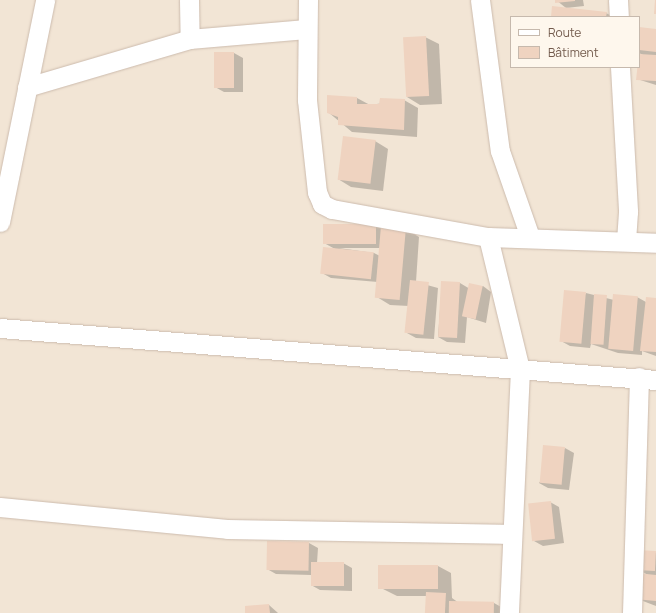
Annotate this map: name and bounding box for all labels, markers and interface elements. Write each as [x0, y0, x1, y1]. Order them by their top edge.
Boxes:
legend [510, 16, 640, 68]
text: Route [548, 24, 581, 41]
text: Bâtiment [548, 44, 599, 61]

